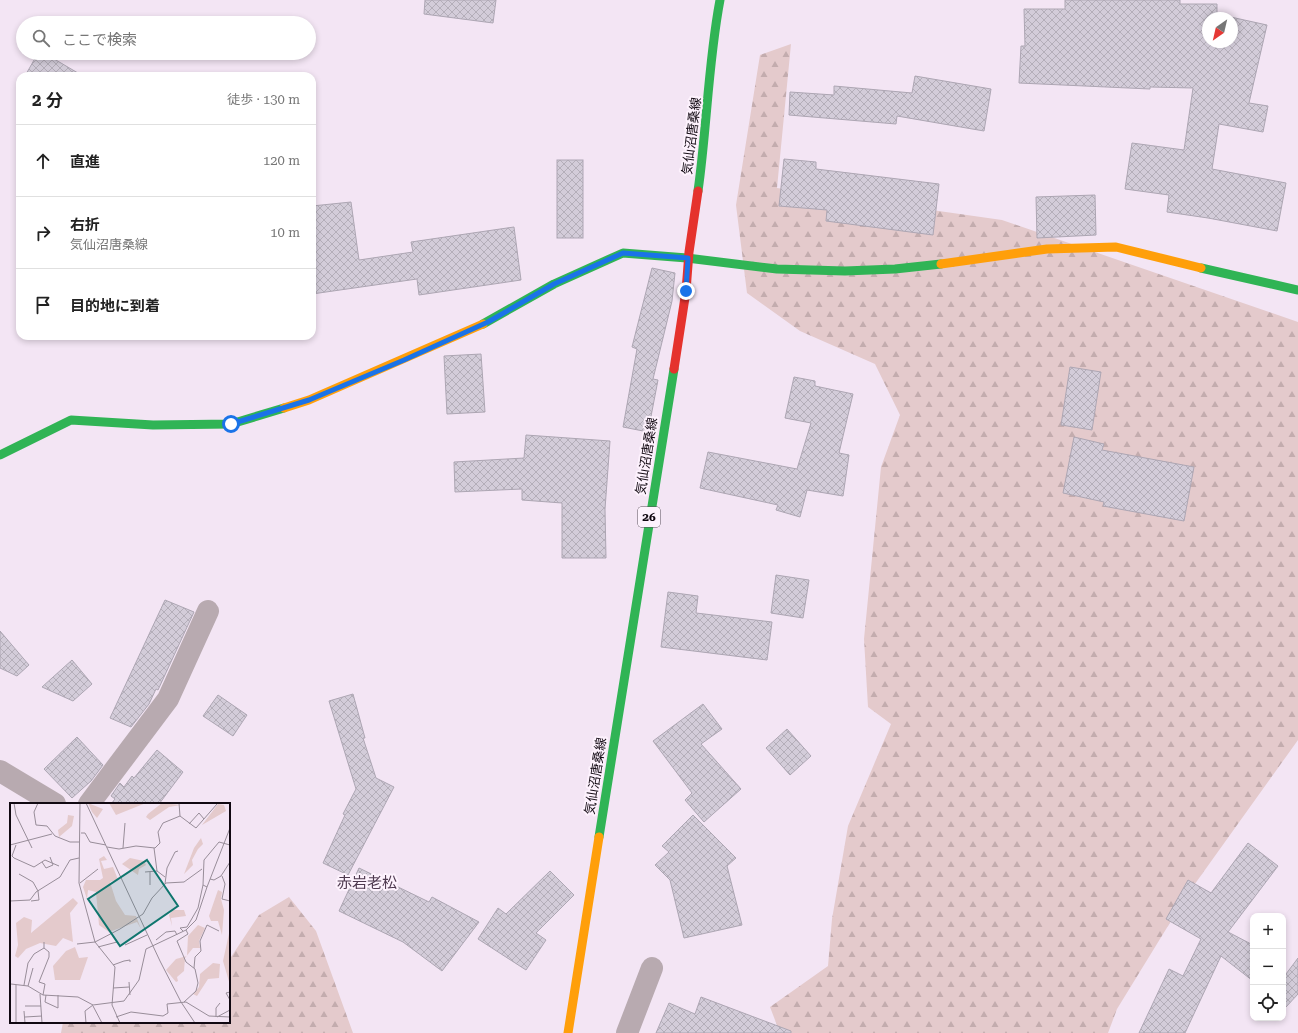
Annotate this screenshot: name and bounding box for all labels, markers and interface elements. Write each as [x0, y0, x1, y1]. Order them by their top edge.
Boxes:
north arrow [1202, 12, 1238, 48]
search box [16, 16, 316, 60]
icon: search [30, 27, 52, 49]
text: ここで検索 [62, 31, 137, 49]
text: 2 分 [32, 90, 63, 110]
text: 徒歩 · 130 m [227, 92, 300, 107]
street label: 気仙沼唐桑線 [679, 96, 704, 176]
icon: ahead [32, 150, 54, 172]
text: 直進 [70, 153, 100, 171]
text: 120 m [263, 153, 300, 168]
text: 右折 [70, 216, 100, 234]
icon: right [32, 222, 54, 244]
text: 10 m [270, 225, 300, 240]
text: 気仙沼唐桑線 [70, 237, 148, 252]
route end [677, 282, 695, 300]
icon: arrive [32, 294, 54, 316]
text: 目的地に到着 [70, 297, 160, 315]
route start [222, 415, 240, 433]
street label: 気仙沼唐桑線 [633, 416, 660, 496]
road number: 26 [638, 507, 660, 527]
street label: 気仙沼唐桑線 [582, 736, 609, 816]
inset map [10, 803, 230, 1023]
district label: 赤岩老松 [337, 874, 397, 892]
map controls [1250, 913, 1286, 1021]
button: + [1250, 913, 1286, 949]
button: − [1250, 949, 1286, 985]
button: locate [1250, 985, 1286, 1021]

